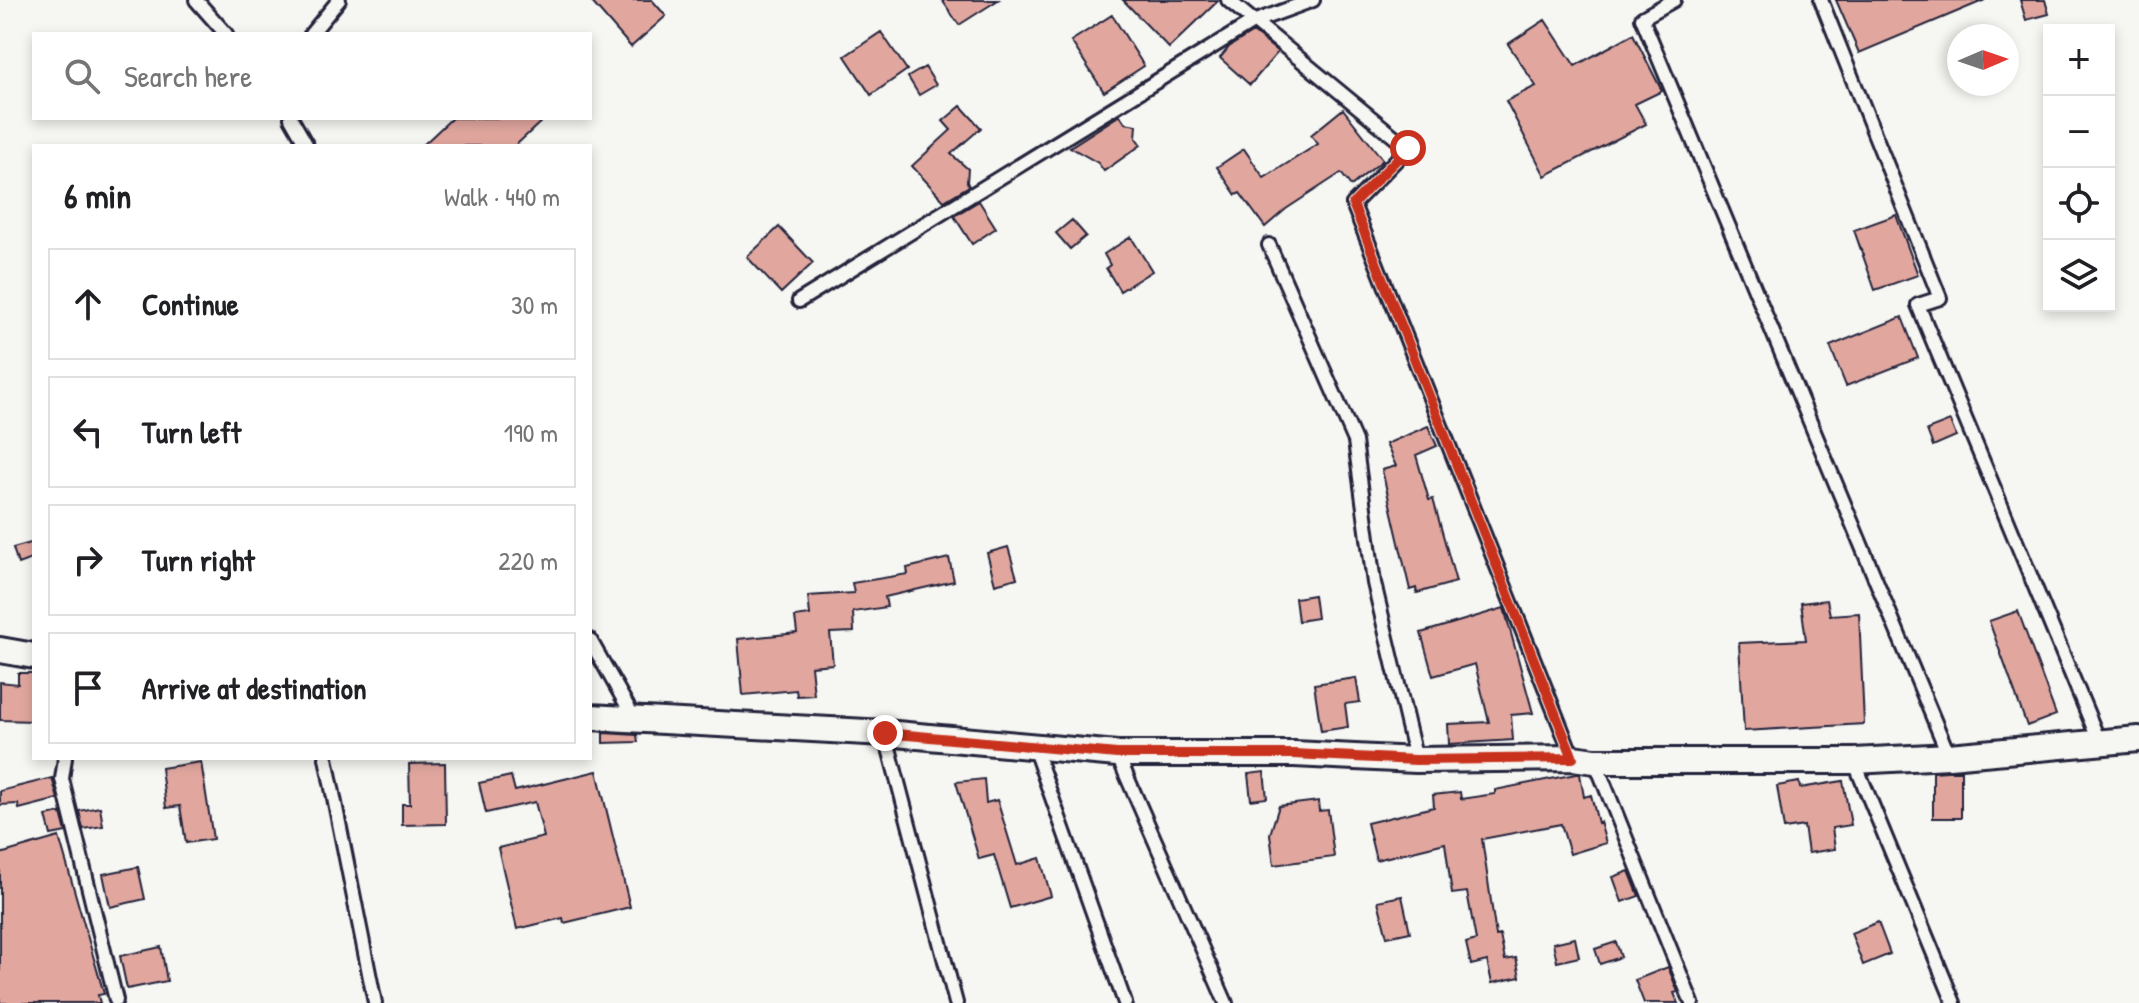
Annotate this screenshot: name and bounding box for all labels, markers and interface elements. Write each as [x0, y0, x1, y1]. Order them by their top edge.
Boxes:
north arrow [1947, 24, 2019, 96]
map controls [2043, 24, 2115, 312]
button: + [2043, 24, 2115, 96]
search box [32, 32, 592, 120]
icon: search [60, 54, 104, 98]
text: Search here [124, 56, 252, 96]
button: − [2043, 96, 2115, 168]
route start [1390, 130, 1426, 166]
button: locate [2043, 168, 2115, 240]
text: 6 min [64, 173, 132, 219]
text: Walk · 440 m [444, 179, 560, 214]
button: layers [2043, 240, 2115, 312]
icon: ahead [66, 282, 110, 326]
text: Continue [142, 284, 239, 324]
text: 30 m [511, 287, 558, 322]
icon: left [66, 410, 110, 454]
text: Turn left [142, 412, 241, 452]
text: 190 m [504, 415, 558, 450]
icon: right [66, 538, 110, 582]
text: Turn right [142, 540, 255, 580]
text: 220 m [498, 543, 558, 578]
icon: arrive [66, 666, 110, 710]
text: Arrive at destination [142, 668, 367, 708]
route end [867, 715, 903, 751]

